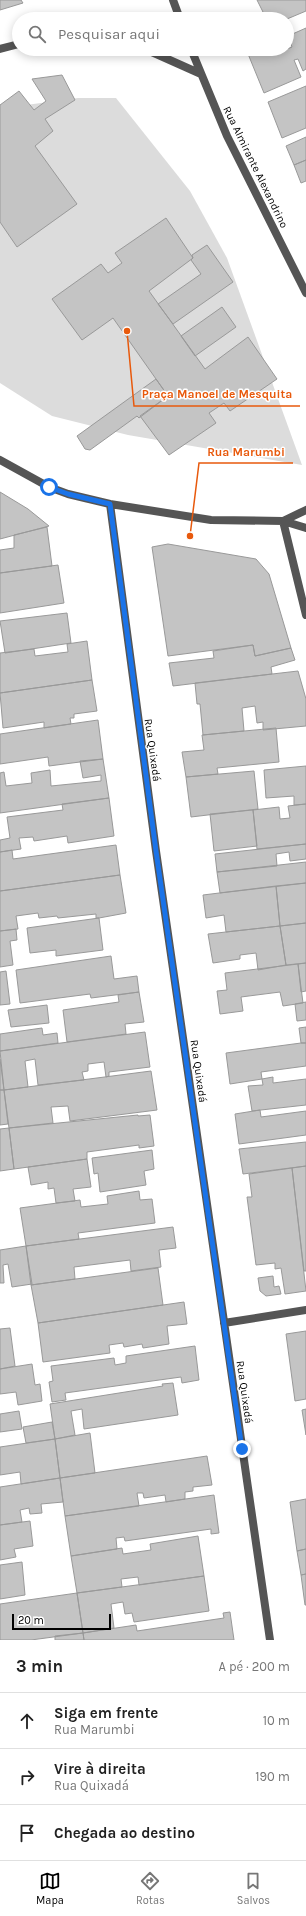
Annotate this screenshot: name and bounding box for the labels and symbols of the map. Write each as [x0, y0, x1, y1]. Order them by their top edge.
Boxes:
street label: Rua Almirante Alexandrino [220, 104, 291, 230]
callout: Praça Manoel de Mesquita [134, 382, 300, 406]
text: Praça Manoel de Mesquita [142, 387, 292, 401]
callout: Rua Marumbi [199, 439, 293, 463]
text: Rua Marumbi [207, 445, 285, 459]
route start [40, 478, 58, 496]
street label: Rua Quixadá [142, 718, 163, 782]
street label: Rua Quixadá [188, 1039, 209, 1103]
street label: Rua Quixadá [234, 1360, 255, 1424]
route end [233, 1440, 251, 1458]
scale bar [12, 1612, 111, 1631]

